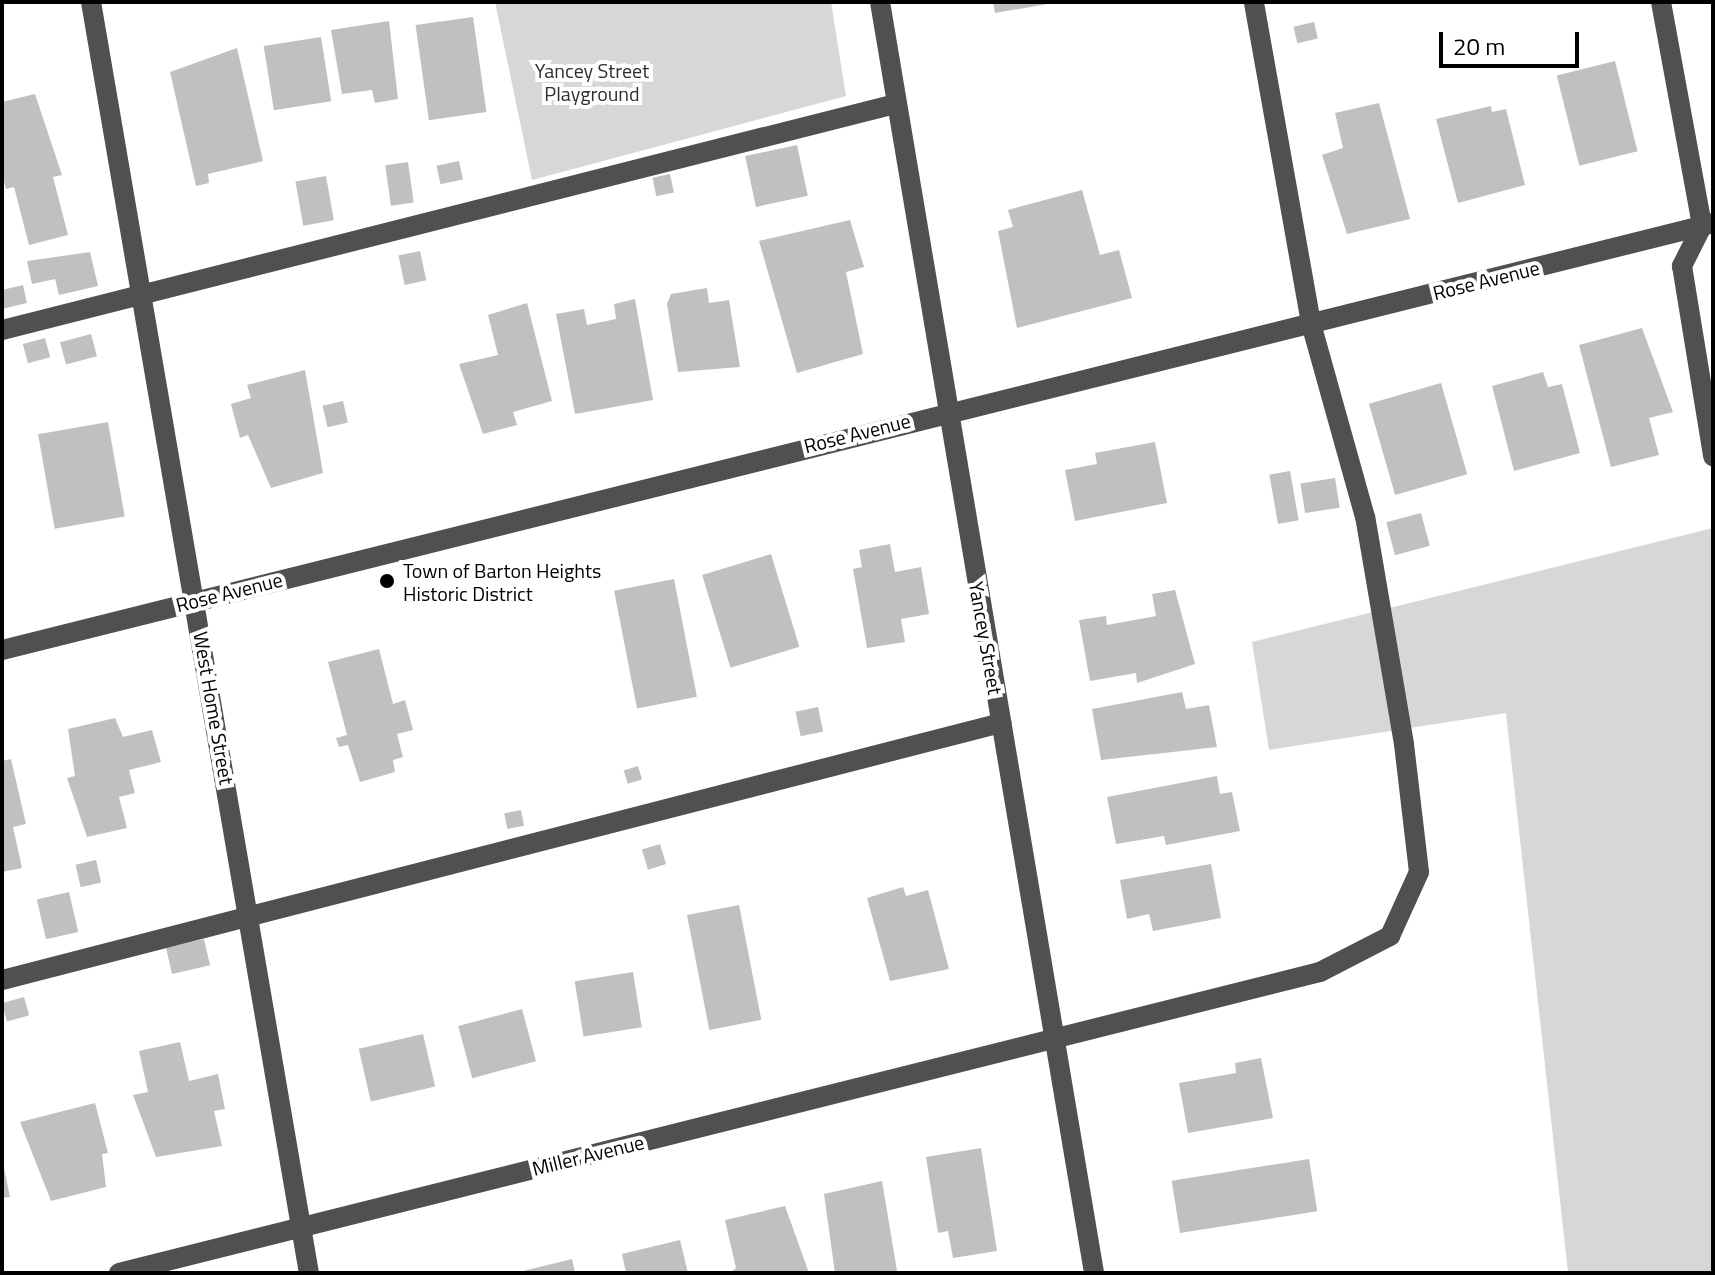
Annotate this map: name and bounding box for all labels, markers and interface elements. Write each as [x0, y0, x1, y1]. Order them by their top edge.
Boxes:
scale bar [1443, 16, 1583, 66]
text: 20 m [1453, 28, 1505, 64]
park label: Yancey Street Playground [535, 58, 649, 105]
street label: Rose Avenue [1430, 255, 1542, 305]
street label: Rose Avenue [801, 408, 913, 458]
place label: Town of Barton Heights Historic District [403, 558, 601, 605]
street label: Rose Avenue [173, 567, 285, 617]
marker: Town of Barton Heights Historic District [378, 572, 396, 590]
street label: Yancey Street [964, 580, 1008, 696]
street label: West Home Street [189, 630, 239, 786]
street label: Miller Avenue [530, 1130, 646, 1180]

